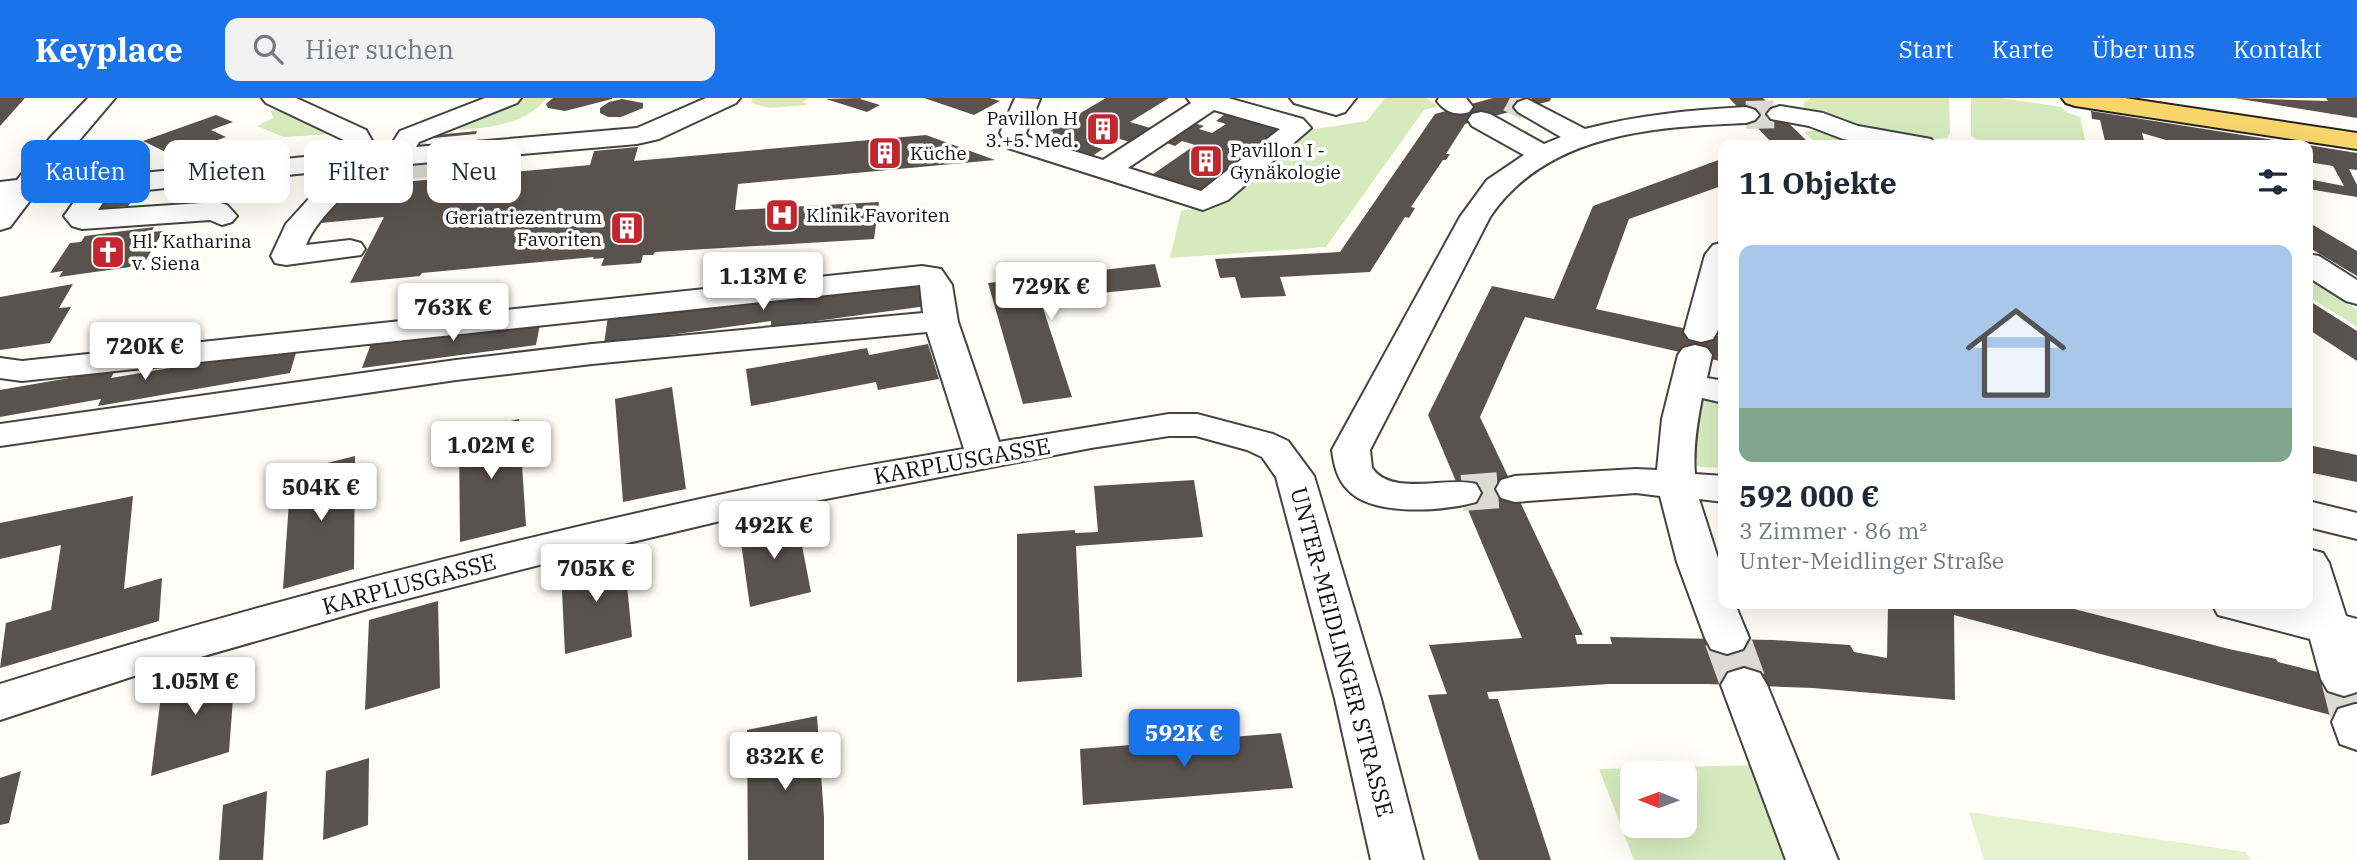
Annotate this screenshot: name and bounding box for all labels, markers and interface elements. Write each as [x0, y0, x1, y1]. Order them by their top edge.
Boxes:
search box [225, 18, 715, 81]
text: Keyplace [35, 28, 183, 71]
icon: search [249, 30, 287, 68]
text: Hier suchen [305, 32, 454, 66]
text: Start [1899, 33, 1954, 65]
text: Karte [1992, 33, 2054, 65]
text: Über uns [2092, 33, 2195, 65]
text: Kontakt [2233, 33, 2322, 65]
place label: Pavillon H 3.+5. Med. [985, 106, 1078, 152]
building icon: Pavillon H 3.+5. Med. [1084, 110, 1122, 148]
building icon: Küche [866, 134, 904, 172]
place label: Pavillon I - Gynäkologie [1230, 138, 1341, 184]
chip: Kaufen [21, 140, 150, 203]
chip: Mieten [164, 140, 290, 203]
chip: Filter [304, 140, 413, 203]
chip: Neu [427, 140, 521, 203]
place label: Küche [910, 141, 967, 165]
building icon: Pavillon I - Gynäkologie [1187, 142, 1225, 180]
text: 11 Objekte [1739, 163, 1897, 202]
icon: filters [2254, 163, 2292, 201]
hospital icon: Klinik Favoriten [763, 196, 801, 234]
place label: Klinik Favoriten [806, 203, 950, 227]
place label: Geriatriezentrum Favoriten [445, 205, 602, 251]
building icon: Geriatriezentrum Favoriten [608, 209, 646, 247]
place label: Hl. Katharina v. Siena [132, 229, 252, 275]
church icon: Hl. Katharina v. Siena [89, 233, 127, 271]
pin: 1.13M € [698, 252, 828, 312]
text: 1.13M € [719, 260, 807, 290]
pin: 729K € [994, 262, 1108, 322]
text: 729K € [1012, 270, 1090, 300]
pin: 763K € [396, 284, 510, 343]
icon: home [1953, 290, 2079, 416]
text: 763K € [414, 291, 492, 321]
pin: 720K € [88, 322, 202, 382]
text: 720K € [106, 330, 184, 360]
pin: 1.02M € [426, 422, 556, 481]
text: 1.02M € [447, 429, 535, 459]
street label: KARPLUSGASSE [871, 430, 1053, 490]
pin: 504K € [264, 464, 378, 523]
text: 504K € [282, 471, 360, 501]
text: 592 000 € [1739, 476, 1880, 515]
street label: UNTER-MEIDLINGER STRASSE [1284, 483, 1402, 820]
pin: 492K € [717, 502, 831, 561]
text: 492K € [735, 509, 813, 539]
text: 3 Zimmer · 86 m² [1739, 515, 1927, 545]
street label: KARPLUSGASSE [318, 545, 499, 621]
pin: 705K € [539, 545, 653, 604]
text: Unter-Meidlinger Straße [1739, 545, 2004, 575]
text: 705K € [557, 552, 635, 582]
pin: 1.05M € [130, 658, 260, 717]
text: 1.05M € [151, 665, 239, 695]
pin: 592K € [1127, 710, 1241, 769]
text: 592K € [1145, 717, 1223, 747]
pin: 832K € [728, 732, 842, 792]
text: 832K € [746, 740, 824, 770]
north arrow [1620, 761, 1698, 838]
map controls [1620, 761, 1697, 838]

